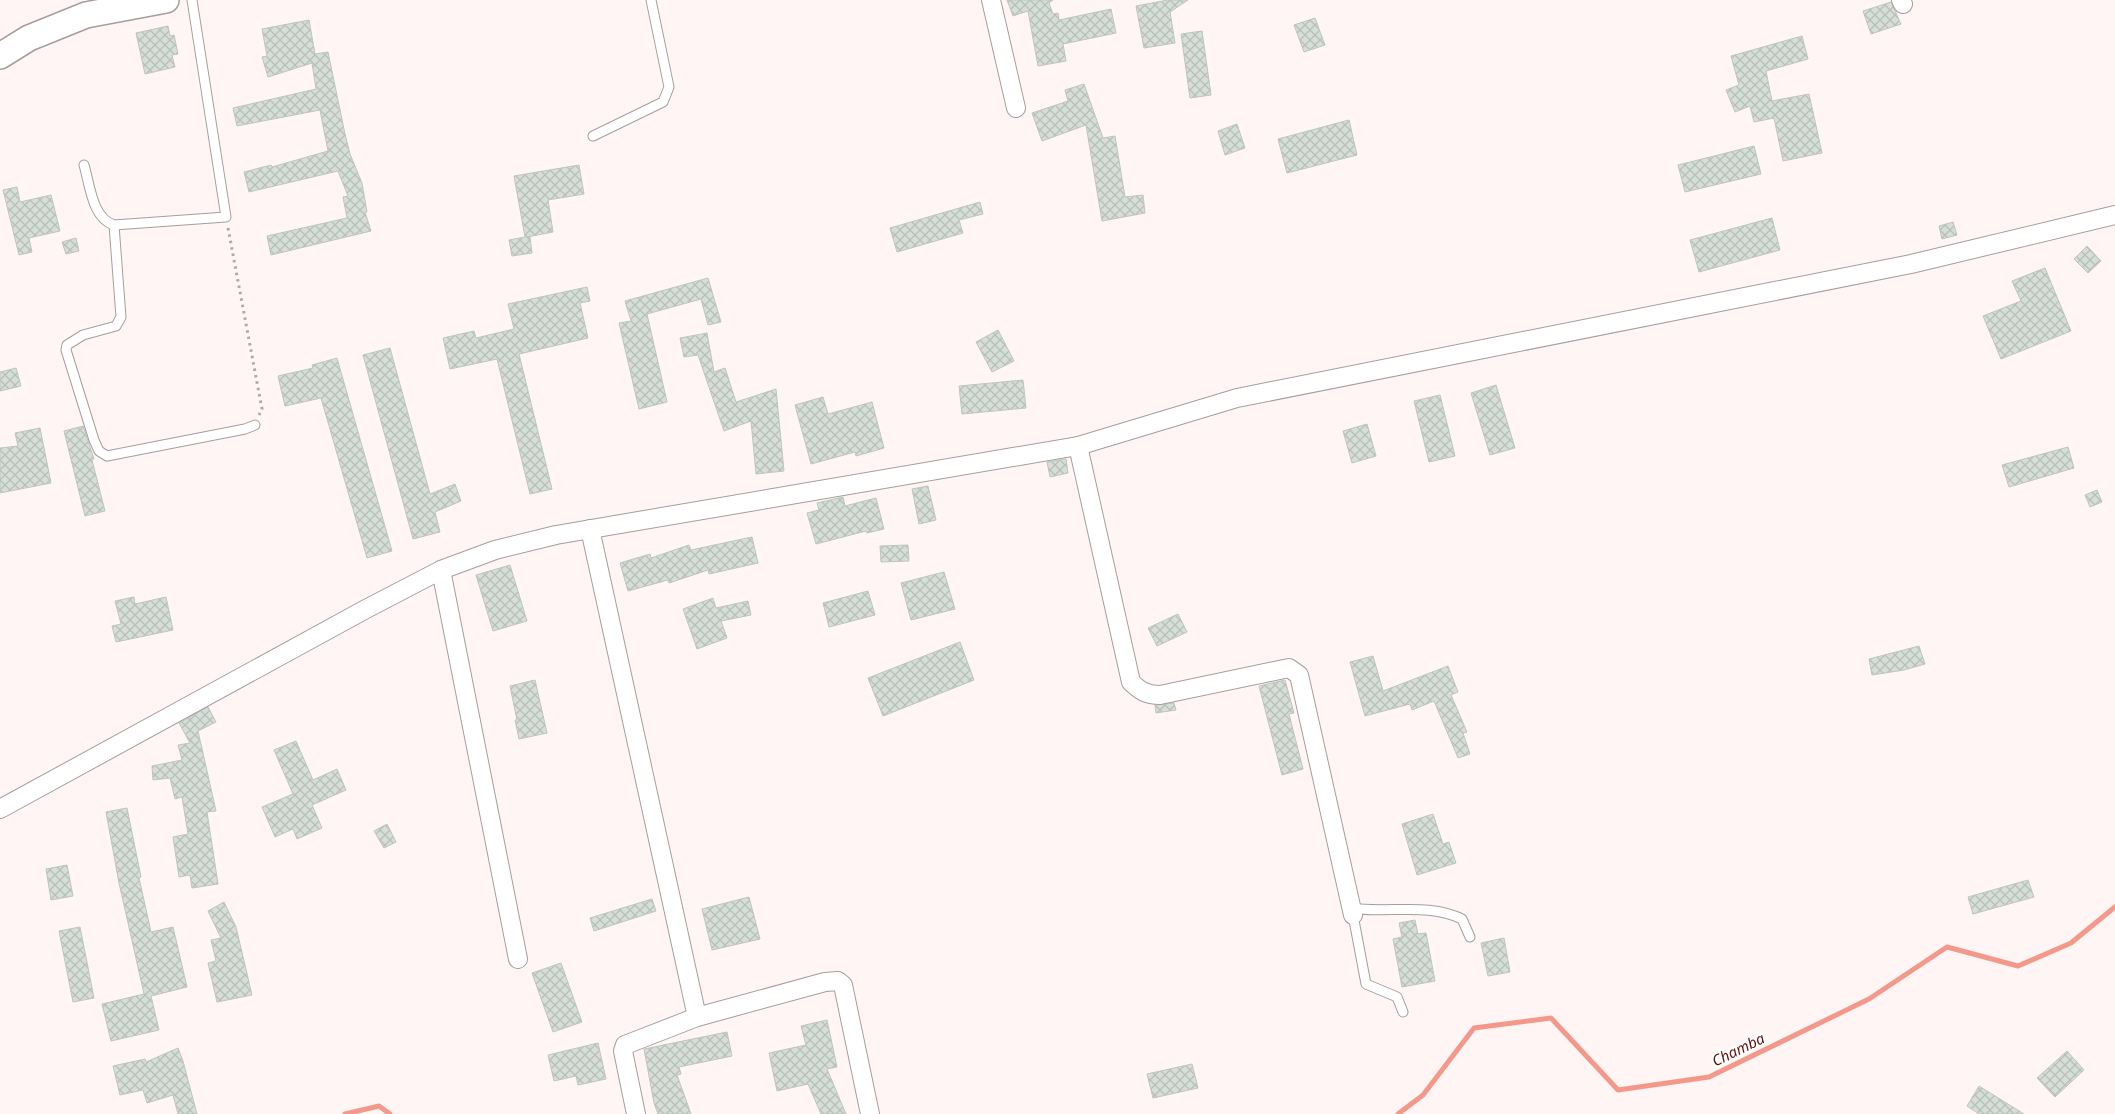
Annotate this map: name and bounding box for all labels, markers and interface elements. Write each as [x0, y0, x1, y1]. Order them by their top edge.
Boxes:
water label: Chamba [1708, 1027, 1768, 1070]

